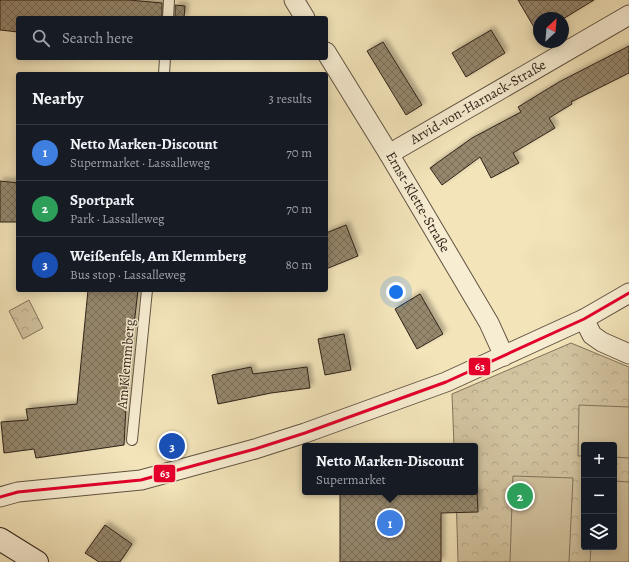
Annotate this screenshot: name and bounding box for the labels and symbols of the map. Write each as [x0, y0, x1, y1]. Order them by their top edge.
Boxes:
north arrow [533, 12, 569, 48]
street label: Arvid-von-Harnack-Straße [406, 55, 550, 149]
street label: Ernst-Klette-Straße [381, 148, 455, 256]
your location [386, 282, 406, 302]
street label: Am Klemmberg [113, 318, 139, 411]
line badge: 63 [468, 357, 491, 376]
text: 63 [475, 359, 485, 374]
pin: 3 [159, 431, 185, 461]
line badge: 63 [153, 464, 176, 483]
text: 63 [160, 466, 170, 481]
pin: 2 [507, 481, 533, 511]
pin: 1 [377, 508, 403, 538]

